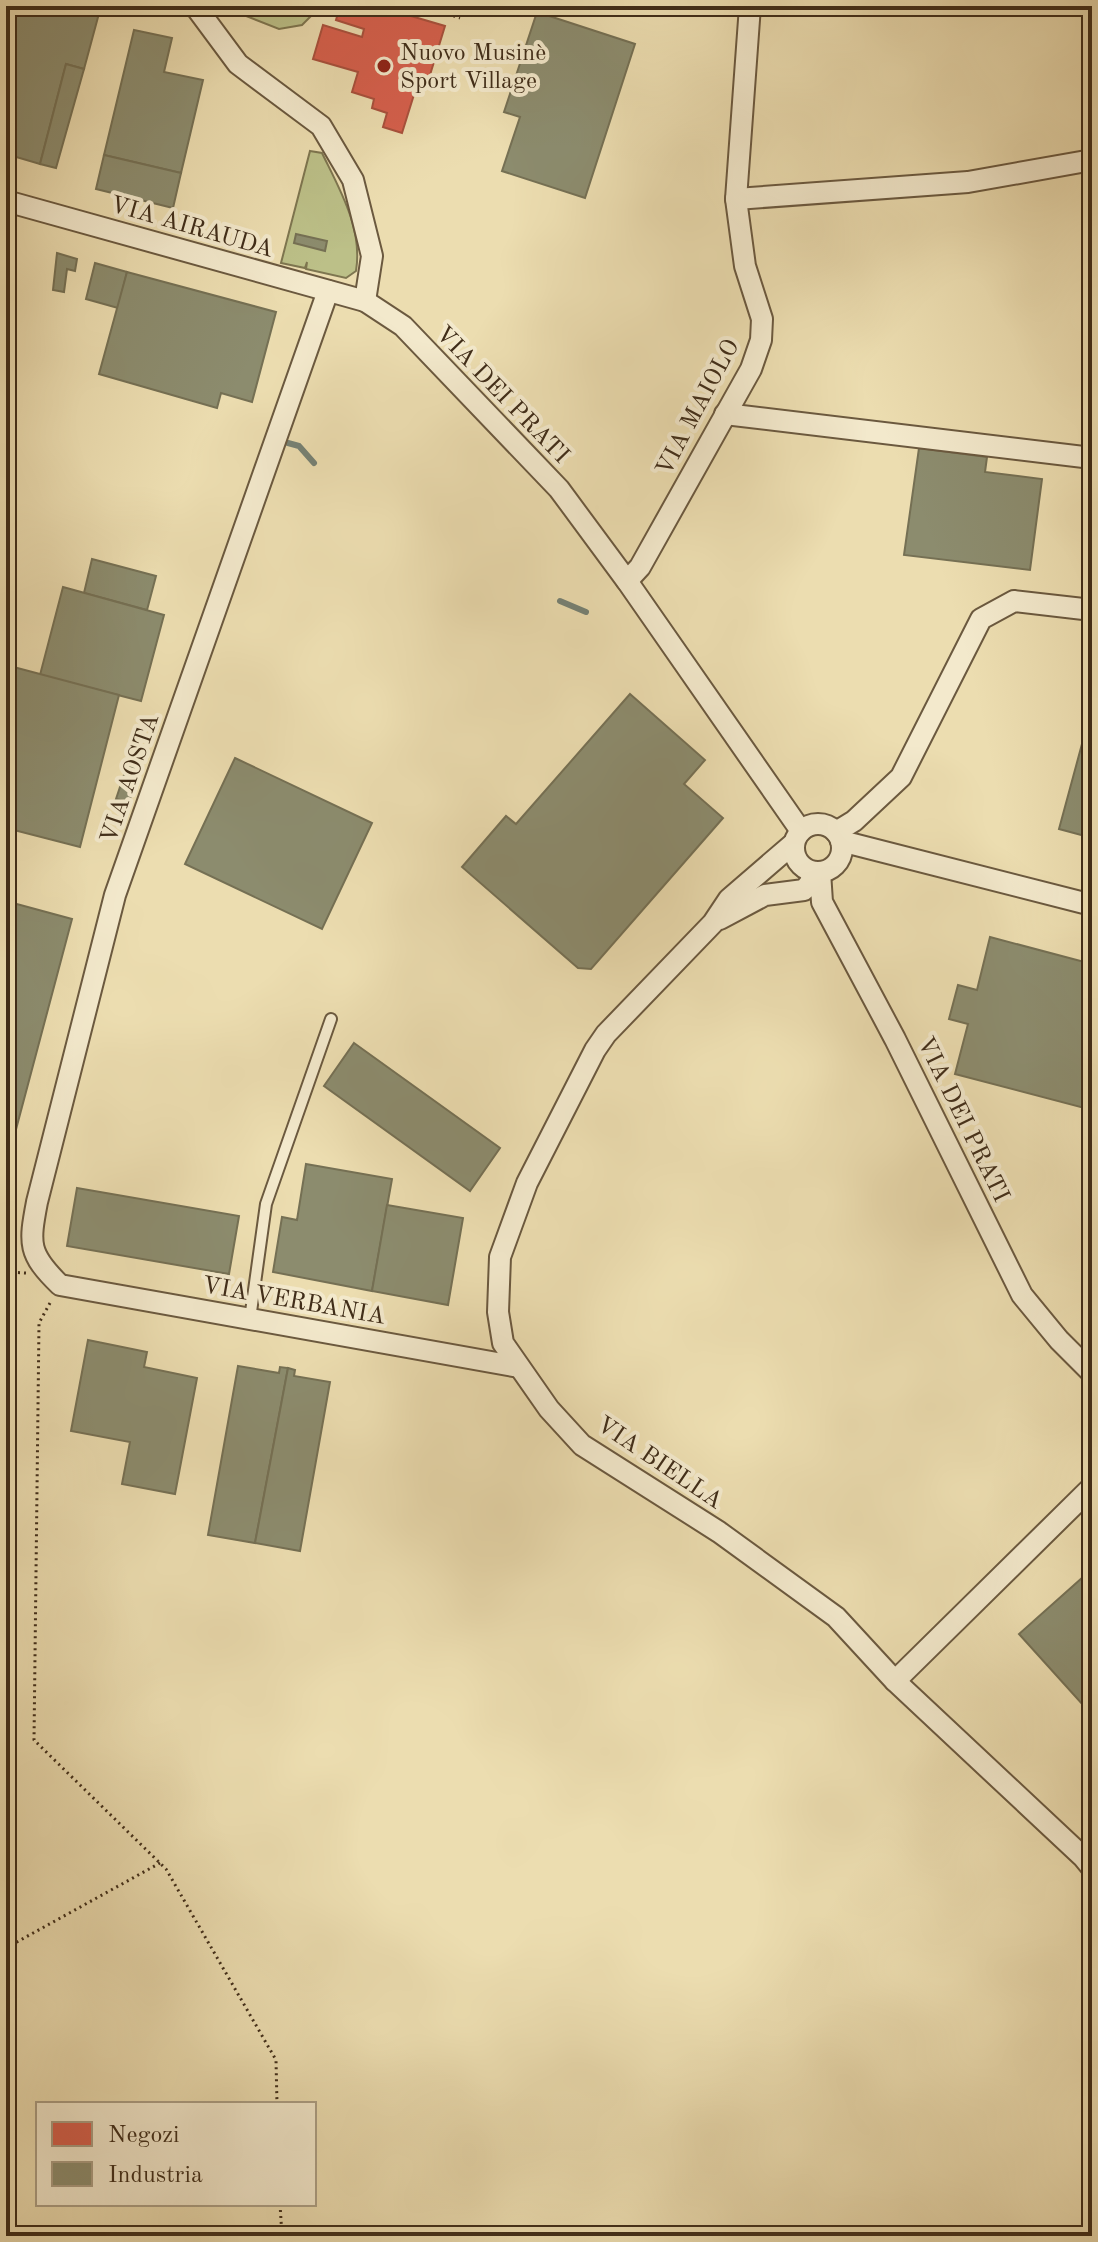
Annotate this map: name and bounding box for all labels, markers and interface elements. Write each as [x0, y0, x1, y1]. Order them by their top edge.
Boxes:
place label: Nuovo Musinè Sport Village [400, 42, 546, 94]
marker: Nuovo Musinè Sport Village [375, 57, 393, 75]
street label: VIA AIRAUDA [107, 193, 276, 263]
street label: VIA DEI PRATI [430, 322, 573, 469]
street label: VIA MAIOLO [653, 336, 745, 480]
street label: VIA AOSTA [97, 711, 164, 847]
street label: VIA DEI PRATI [912, 1033, 1013, 1206]
street label: VIA VERBANIA [200, 1274, 387, 1330]
street label: VIA BIELLA [592, 1413, 726, 1514]
legend [36, 2102, 316, 2206]
text: Negozi [108, 2124, 179, 2148]
text: Industria [108, 2164, 203, 2188]

